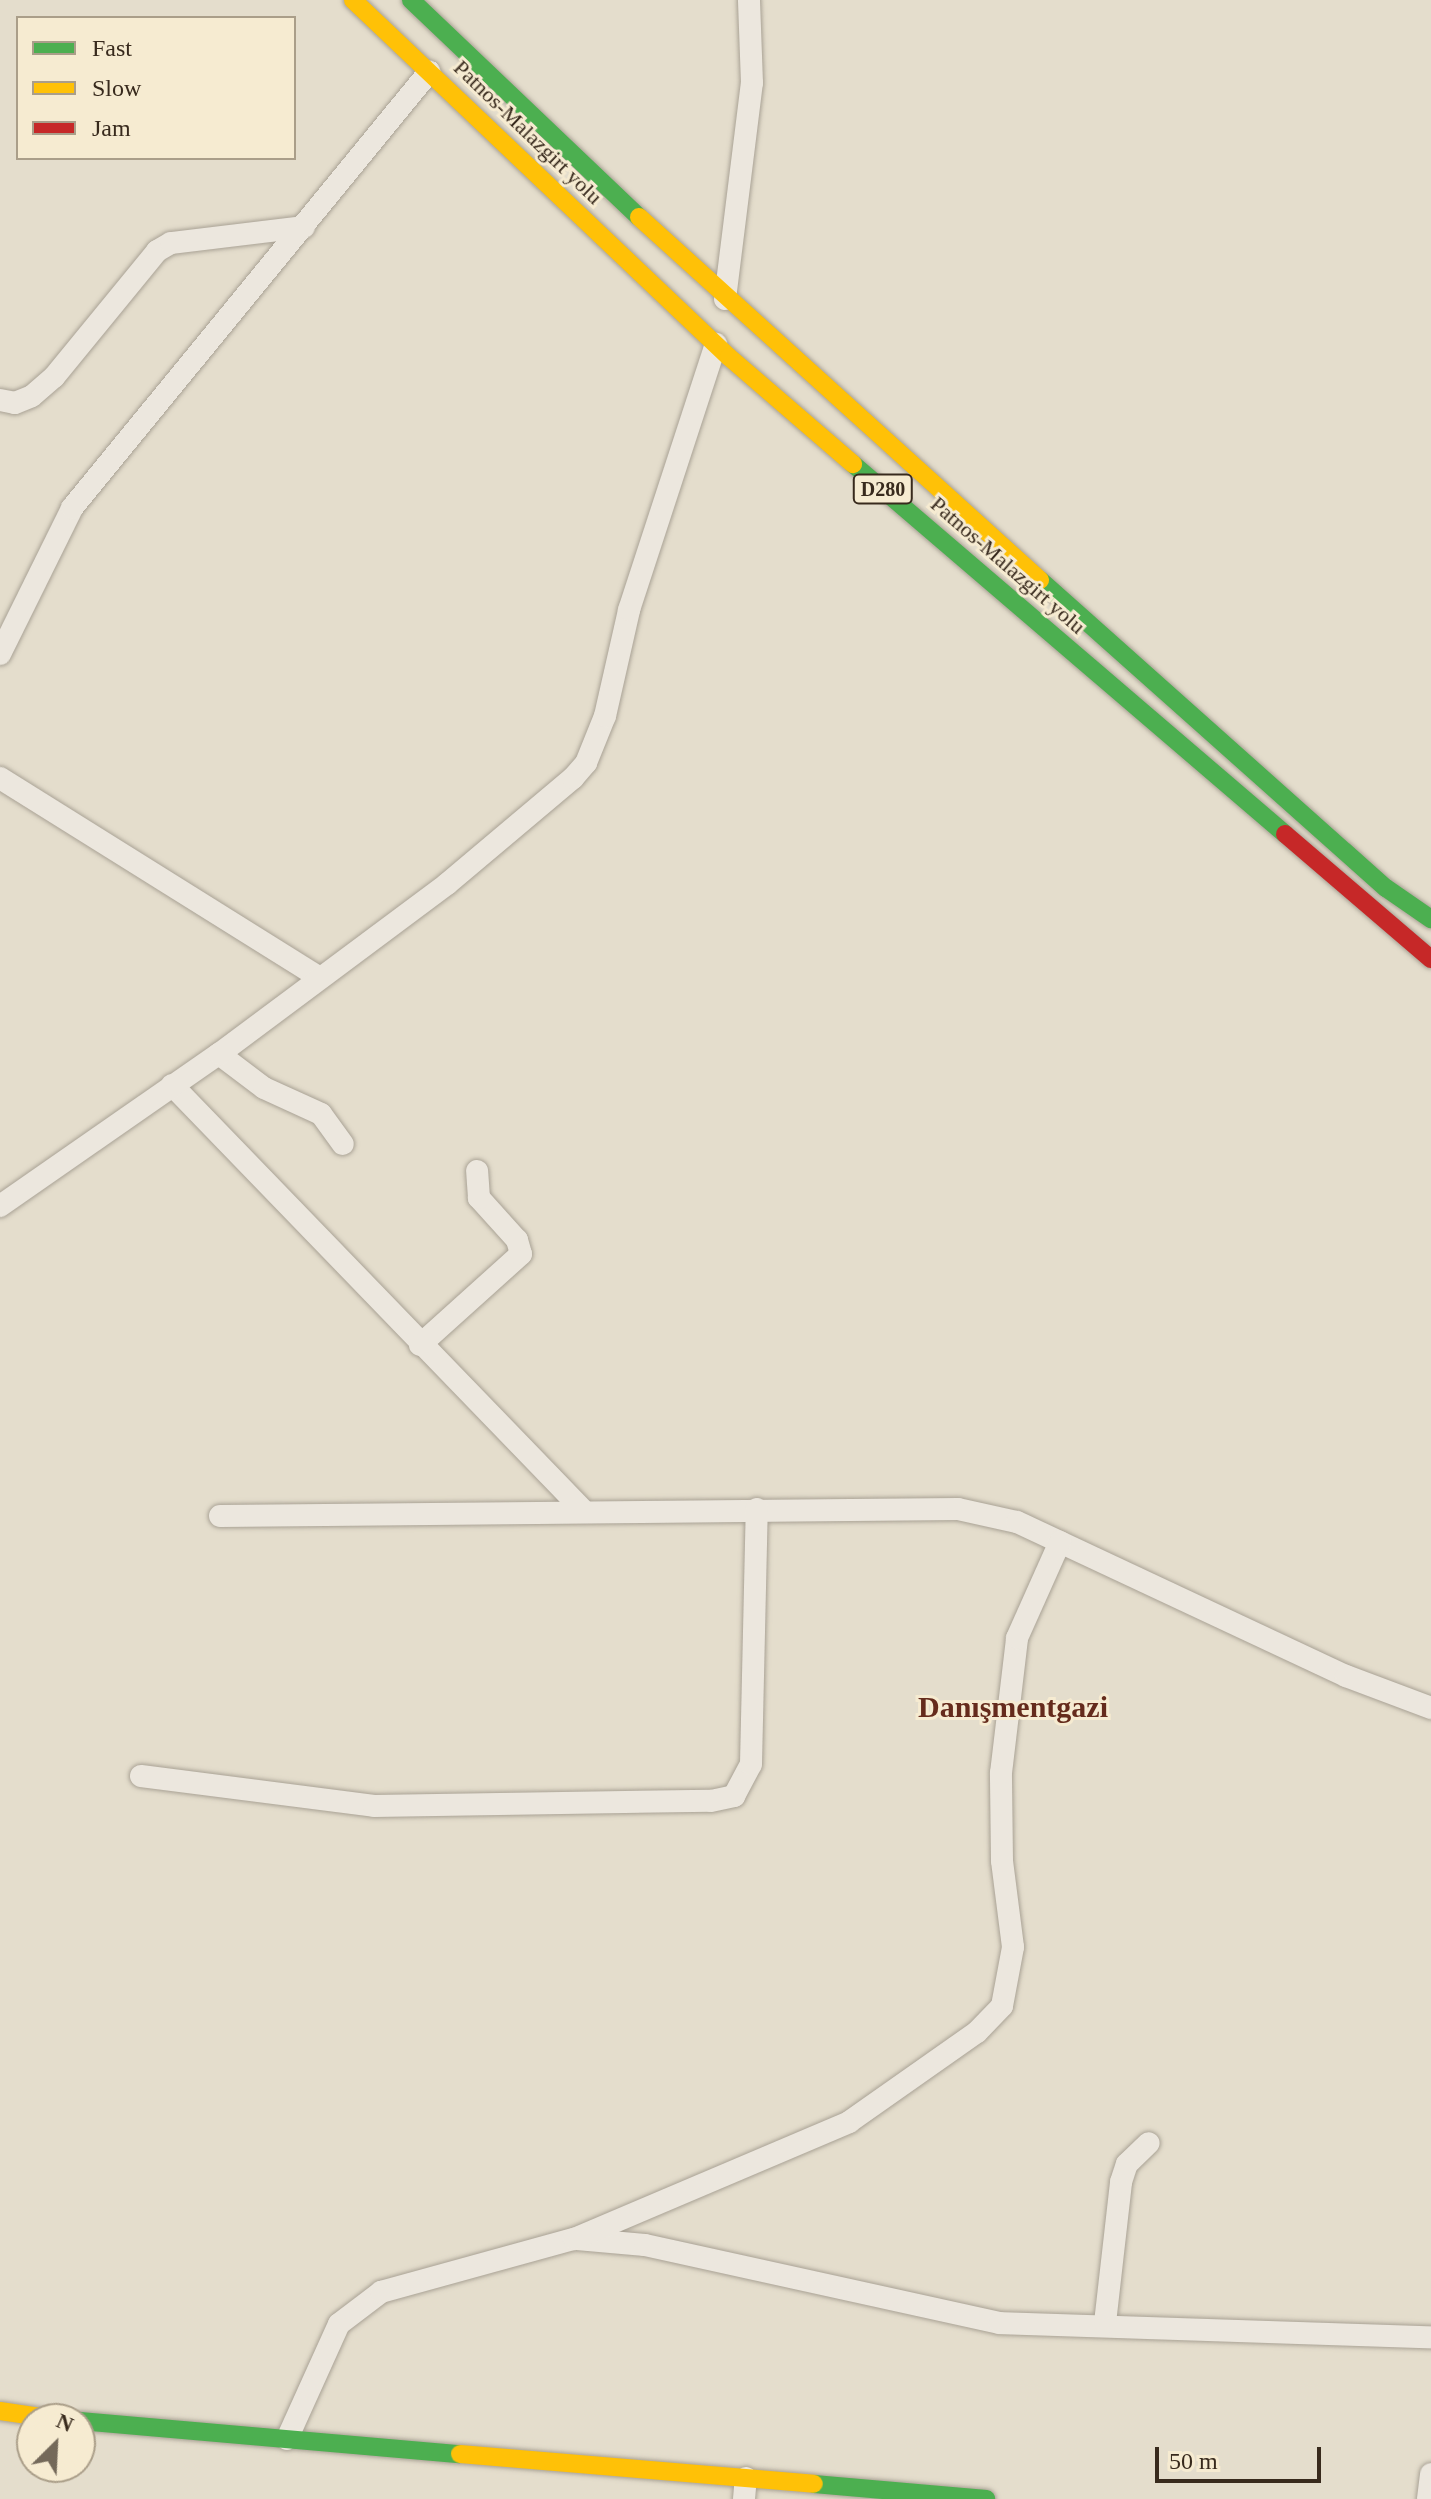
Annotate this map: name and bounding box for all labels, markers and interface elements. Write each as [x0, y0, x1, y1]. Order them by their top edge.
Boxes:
legend [16, 16, 296, 160]
text: Fast [92, 35, 132, 61]
street label: Patnos-Malazgirt yolu [448, 54, 608, 210]
text: Slow [92, 75, 141, 101]
text: Jam [92, 115, 131, 141]
road number: D280 [851, 473, 915, 505]
street label: Patnos-Malazgirt yolu [925, 491, 1091, 639]
district label: Danışmentgazi [918, 1689, 1108, 1725]
north arrow [16, 2403, 96, 2483]
text: N [53, 2408, 77, 2437]
scale bar [1159, 2431, 1325, 2481]
text: 50 m [1169, 2448, 1218, 2474]

